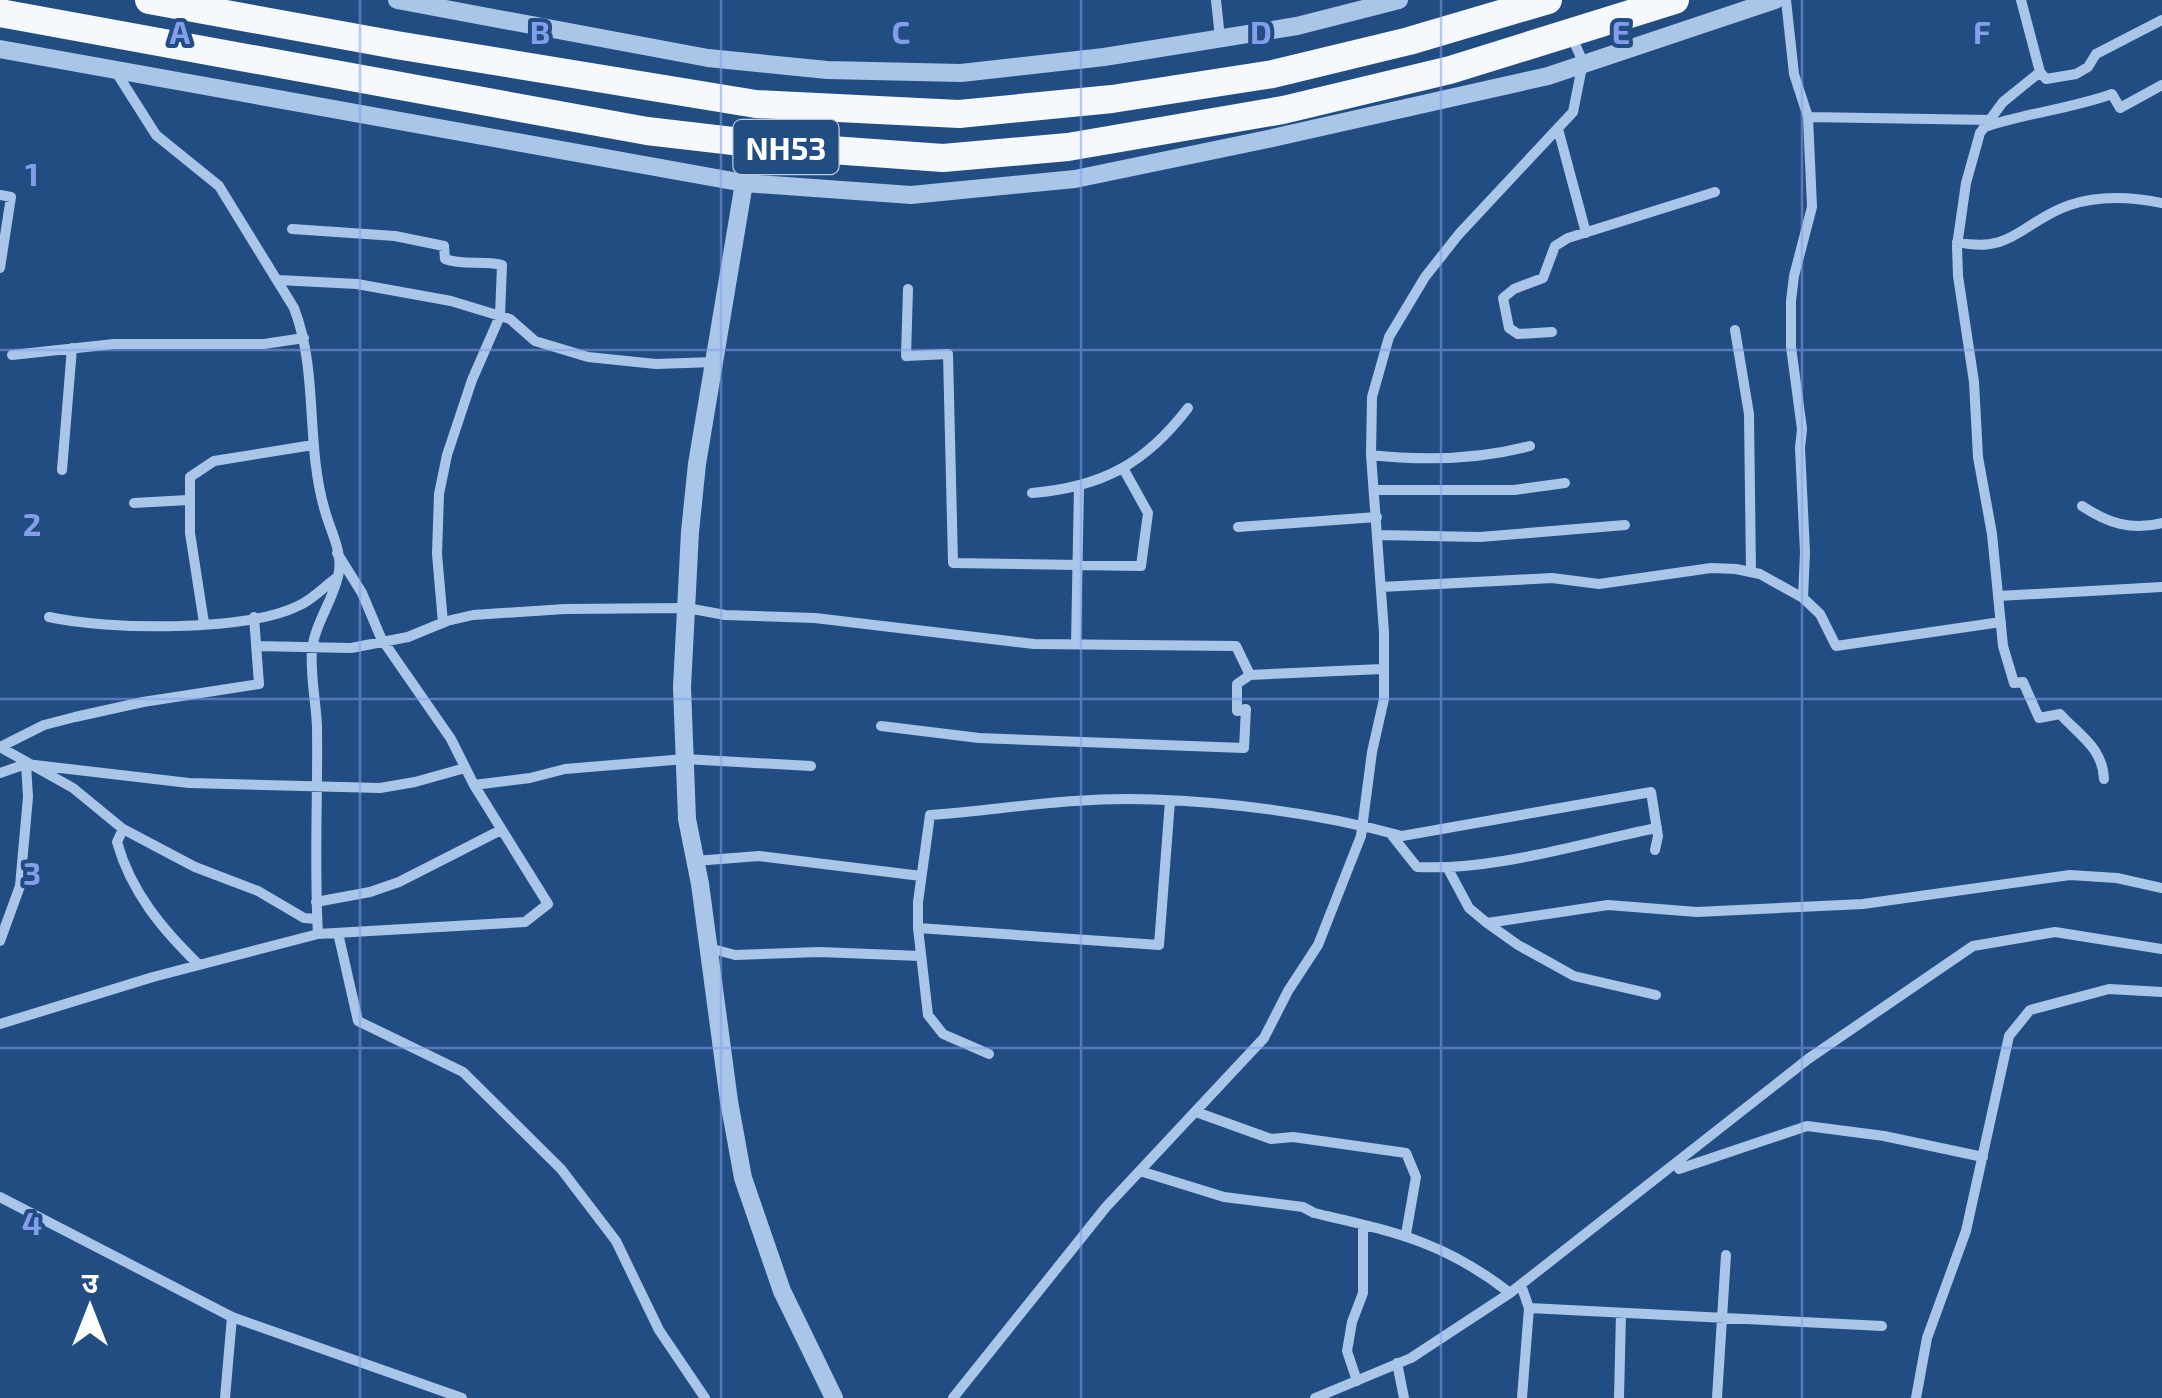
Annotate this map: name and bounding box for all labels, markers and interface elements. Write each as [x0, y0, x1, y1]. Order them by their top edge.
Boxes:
text: A [170, 12, 191, 50]
text: B [530, 12, 550, 50]
text: C [892, 12, 910, 50]
text: D [1250, 12, 1272, 50]
text: E [1612, 12, 1630, 50]
text: F [1973, 12, 1991, 50]
road number: NH53 [734, 120, 838, 174]
text: 1 [25, 154, 39, 192]
text: 2 [23, 504, 41, 542]
text: 3 [23, 853, 41, 891]
text: 4 [22, 1203, 42, 1241]
north arrow [40, 1258, 140, 1358]
text: उ [82, 1265, 99, 1299]

